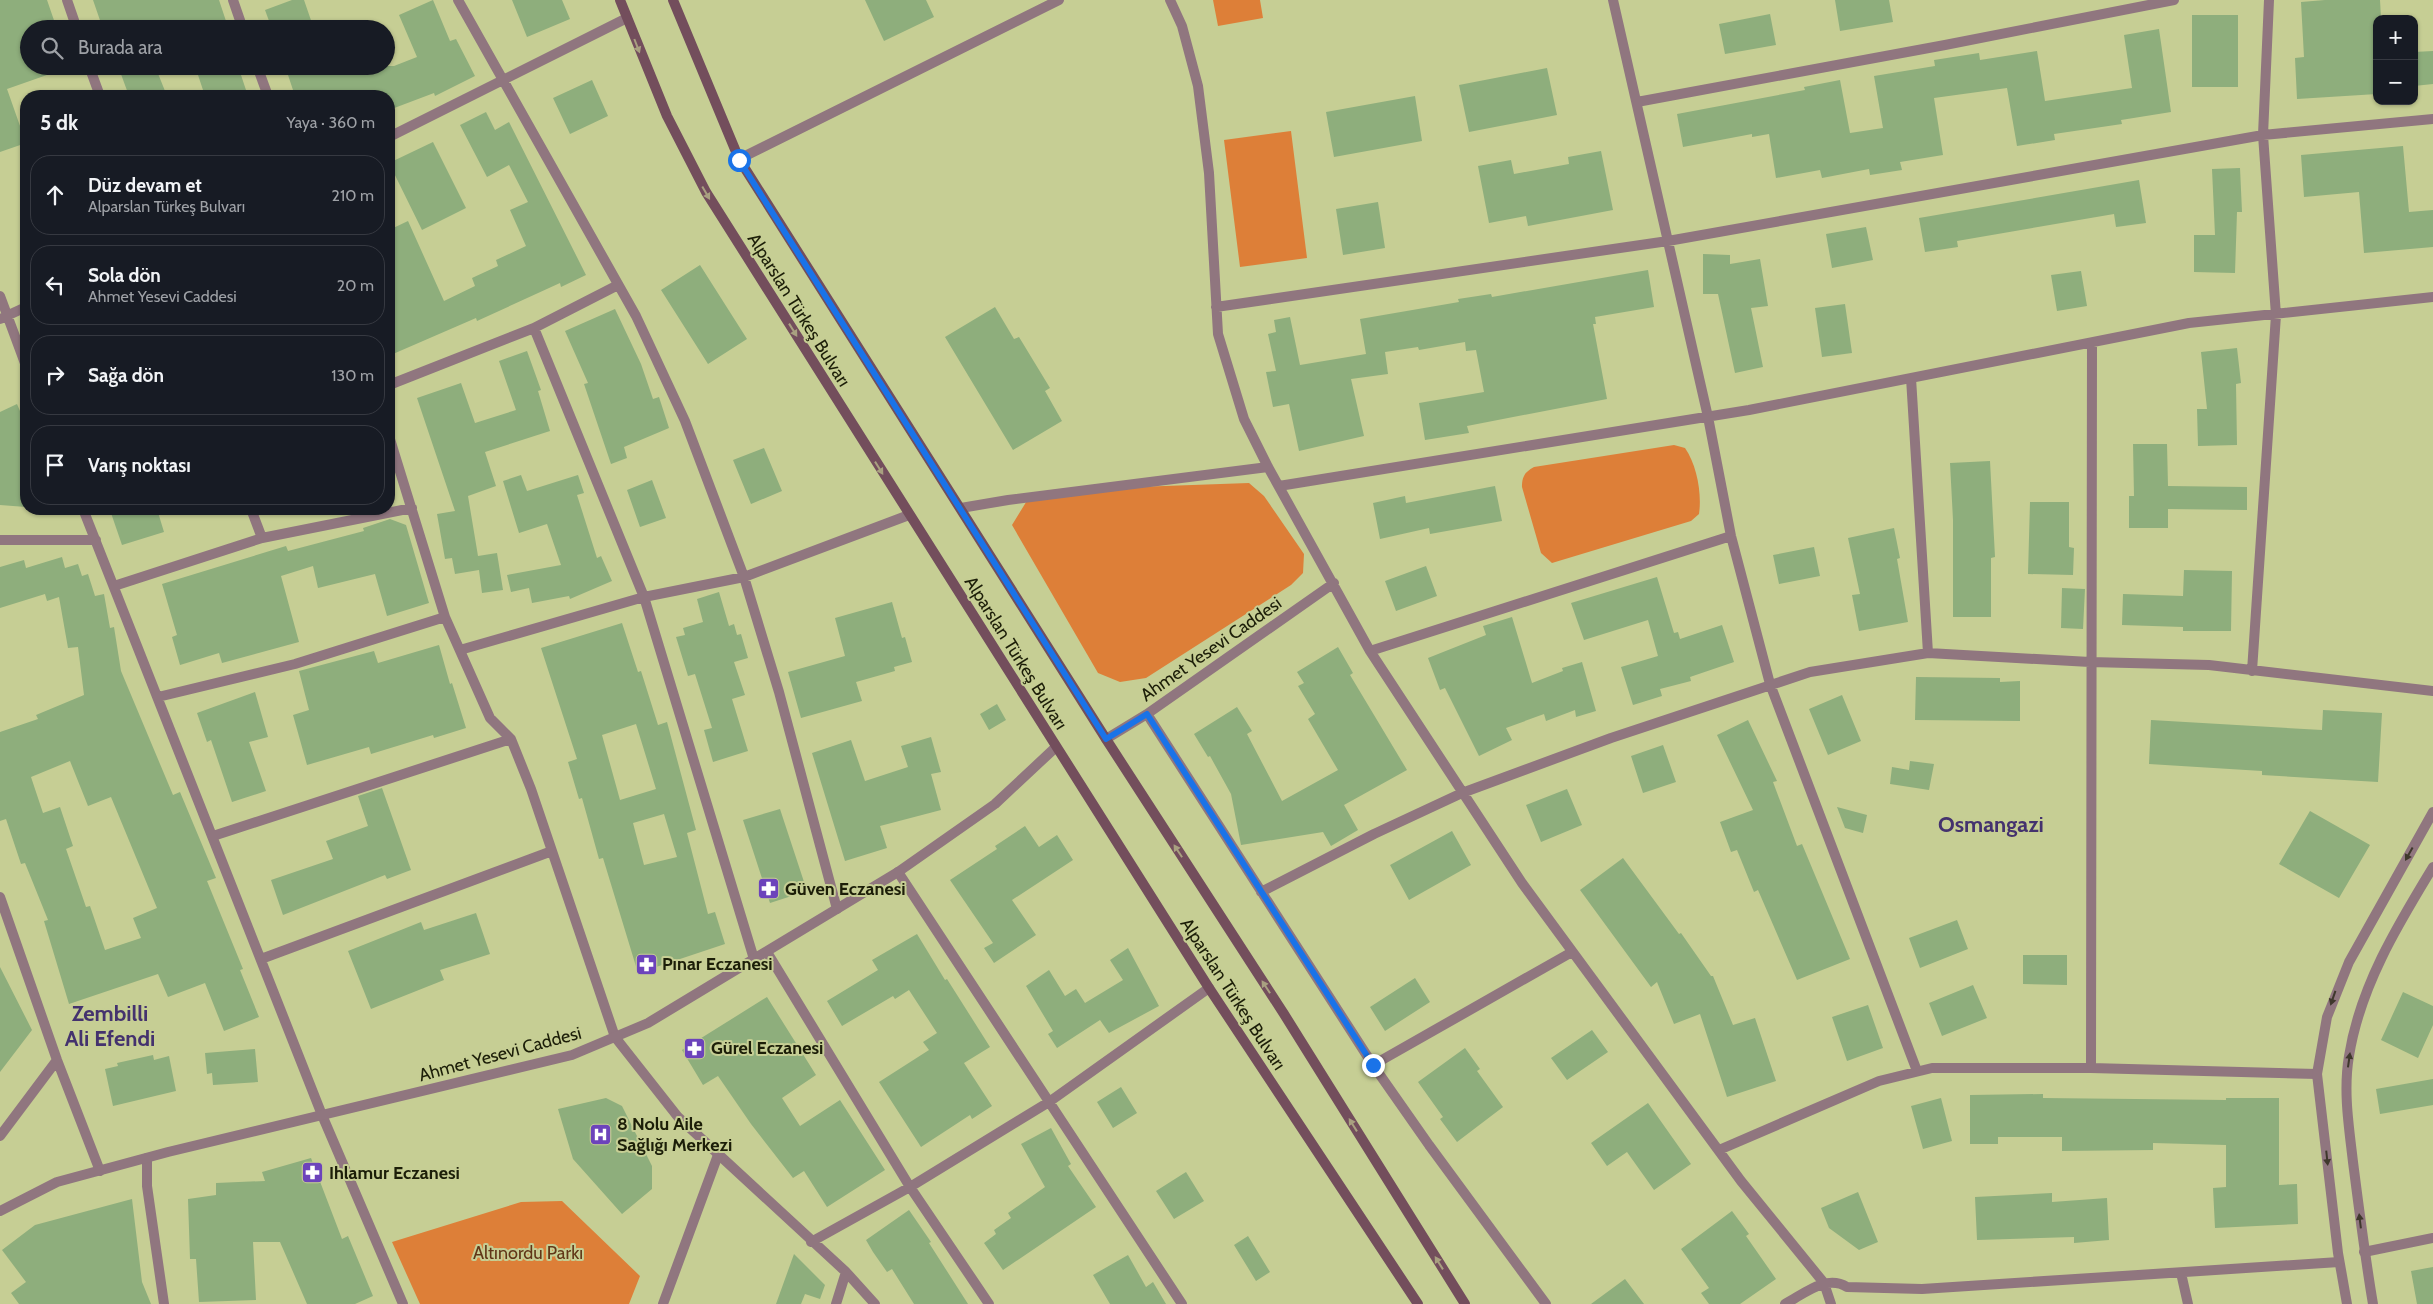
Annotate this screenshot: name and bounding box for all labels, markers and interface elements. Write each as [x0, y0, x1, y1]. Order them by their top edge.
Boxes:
map controls [2373, 15, 2418, 105]
button: + [2373, 15, 2418, 60]
search box [20, 20, 395, 75]
icon: search [38, 34, 66, 62]
text: Burada ara [78, 36, 162, 59]
one-way arrow [634, 38, 641, 53]
button: − [2373, 60, 2418, 105]
text: 5 dk [40, 110, 78, 135]
text: Yaya · 360 m [286, 113, 375, 132]
route start [728, 149, 751, 172]
text: Düz devam et [88, 174, 202, 197]
icon: ahead [41, 181, 69, 209]
text: 210 m [332, 186, 374, 205]
one-way arrow [702, 186, 711, 199]
text: Alparslan Türkeş Bulvarı [88, 197, 245, 216]
street label: Alparslan Türkeş Bulvarı [743, 229, 855, 391]
text: Sola dön [88, 264, 161, 287]
icon: left [41, 271, 69, 299]
text: 20 m [337, 276, 374, 295]
text: Ahmet Yesevi Caddesi [88, 287, 237, 306]
one-way arrow [788, 324, 797, 337]
icon: right [41, 361, 69, 389]
text: Sağa dön [88, 364, 164, 387]
text: 130 m [331, 366, 374, 385]
icon: arrive [41, 451, 69, 479]
text: Varış noktası [88, 454, 191, 477]
one-way arrow [875, 461, 884, 474]
street label: Alparslan Türkeş Bulvarı [960, 572, 1072, 734]
street label: Ahmet Yesevi Caddesi [1136, 592, 1286, 706]
district label: Osmangazi [1938, 811, 2044, 838]
one-way arrow [1173, 844, 1183, 858]
one-way arrow [2405, 847, 2413, 862]
pharmacy icon: Güven Eczanesi [757, 877, 781, 901]
place label: Güven Eczanesi [785, 878, 906, 900]
street label: Alparslan Türkeş Bulvarı [1176, 914, 1290, 1074]
pharmacy icon: Pınar Eczanesi [634, 952, 658, 976]
place label: Pınar Eczanesi [662, 953, 773, 975]
one-way arrow [1262, 981, 1271, 994]
one-way arrow [2329, 991, 2337, 1006]
district label: Zembilli Ali Efendi [65, 1000, 155, 1052]
street label: Ahmet Yesevi Caddesi [416, 1022, 584, 1086]
pharmacy icon: Gürel Eczanesi [683, 1036, 707, 1060]
place label: Gürel Eczanesi [711, 1037, 823, 1059]
one-way arrow [2345, 1051, 2353, 1067]
route end [1362, 1054, 1385, 1077]
place label: 8 Nolu Aile Sağlığı Merkezi [617, 1113, 732, 1156]
one-way arrow [1348, 1118, 1358, 1132]
hospital icon: 8 Nolu Aile Sağlığı Merkezi [589, 1122, 613, 1146]
one-way arrow [2323, 1150, 2331, 1166]
pharmacy icon: Ihlamur Eczanesi [301, 1161, 325, 1185]
place label: Ihlamur Eczanesi [329, 1162, 460, 1184]
one-way arrow [2356, 1213, 2364, 1229]
park label: Altınordu Parkı [473, 1242, 583, 1264]
one-way arrow [1434, 1256, 1444, 1269]

